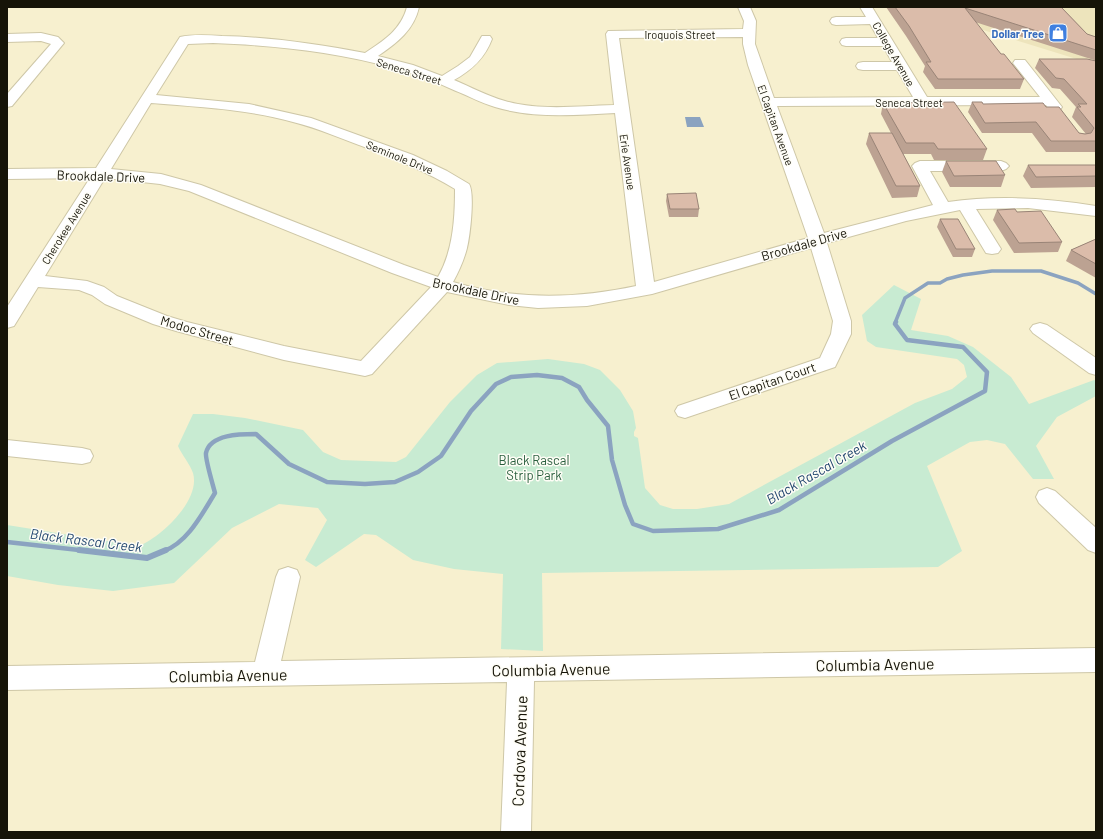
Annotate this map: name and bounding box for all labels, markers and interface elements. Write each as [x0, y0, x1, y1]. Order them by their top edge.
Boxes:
street label: College Avenue [870, 19, 918, 89]
shop icon: Dollar Tree [1047, 22, 1069, 44]
place label: Dollar Tree [992, 27, 1044, 40]
street label: Iroquois Street [644, 28, 716, 41]
street label: Seneca Street [375, 55, 443, 87]
street label: El Capitan Avenue [755, 83, 797, 167]
street label: Seneca Street [875, 96, 943, 109]
street label: Erie Avenue [618, 133, 638, 191]
street label: Seminole Drive [365, 138, 436, 176]
street label: Brookdale Drive [57, 166, 146, 186]
street label: Cherokee Avenue [39, 189, 93, 266]
street label: Brookdale Drive [759, 224, 849, 264]
street label: Brookdale Drive [431, 274, 521, 308]
street label: Modoc Street [159, 312, 235, 348]
street label: El Capitan Court [726, 359, 818, 403]
water label: Black Rascal Creek [763, 436, 869, 508]
park label: Black Rascal Strip Park [499, 452, 569, 483]
water label: Black Rascal Creek [29, 525, 143, 555]
street label: Columbia Avenue [815, 653, 935, 675]
street label: Columbia Avenue [491, 658, 611, 680]
street label: Columbia Avenue [168, 664, 288, 686]
street label: Cordova Avenue [508, 695, 530, 807]

